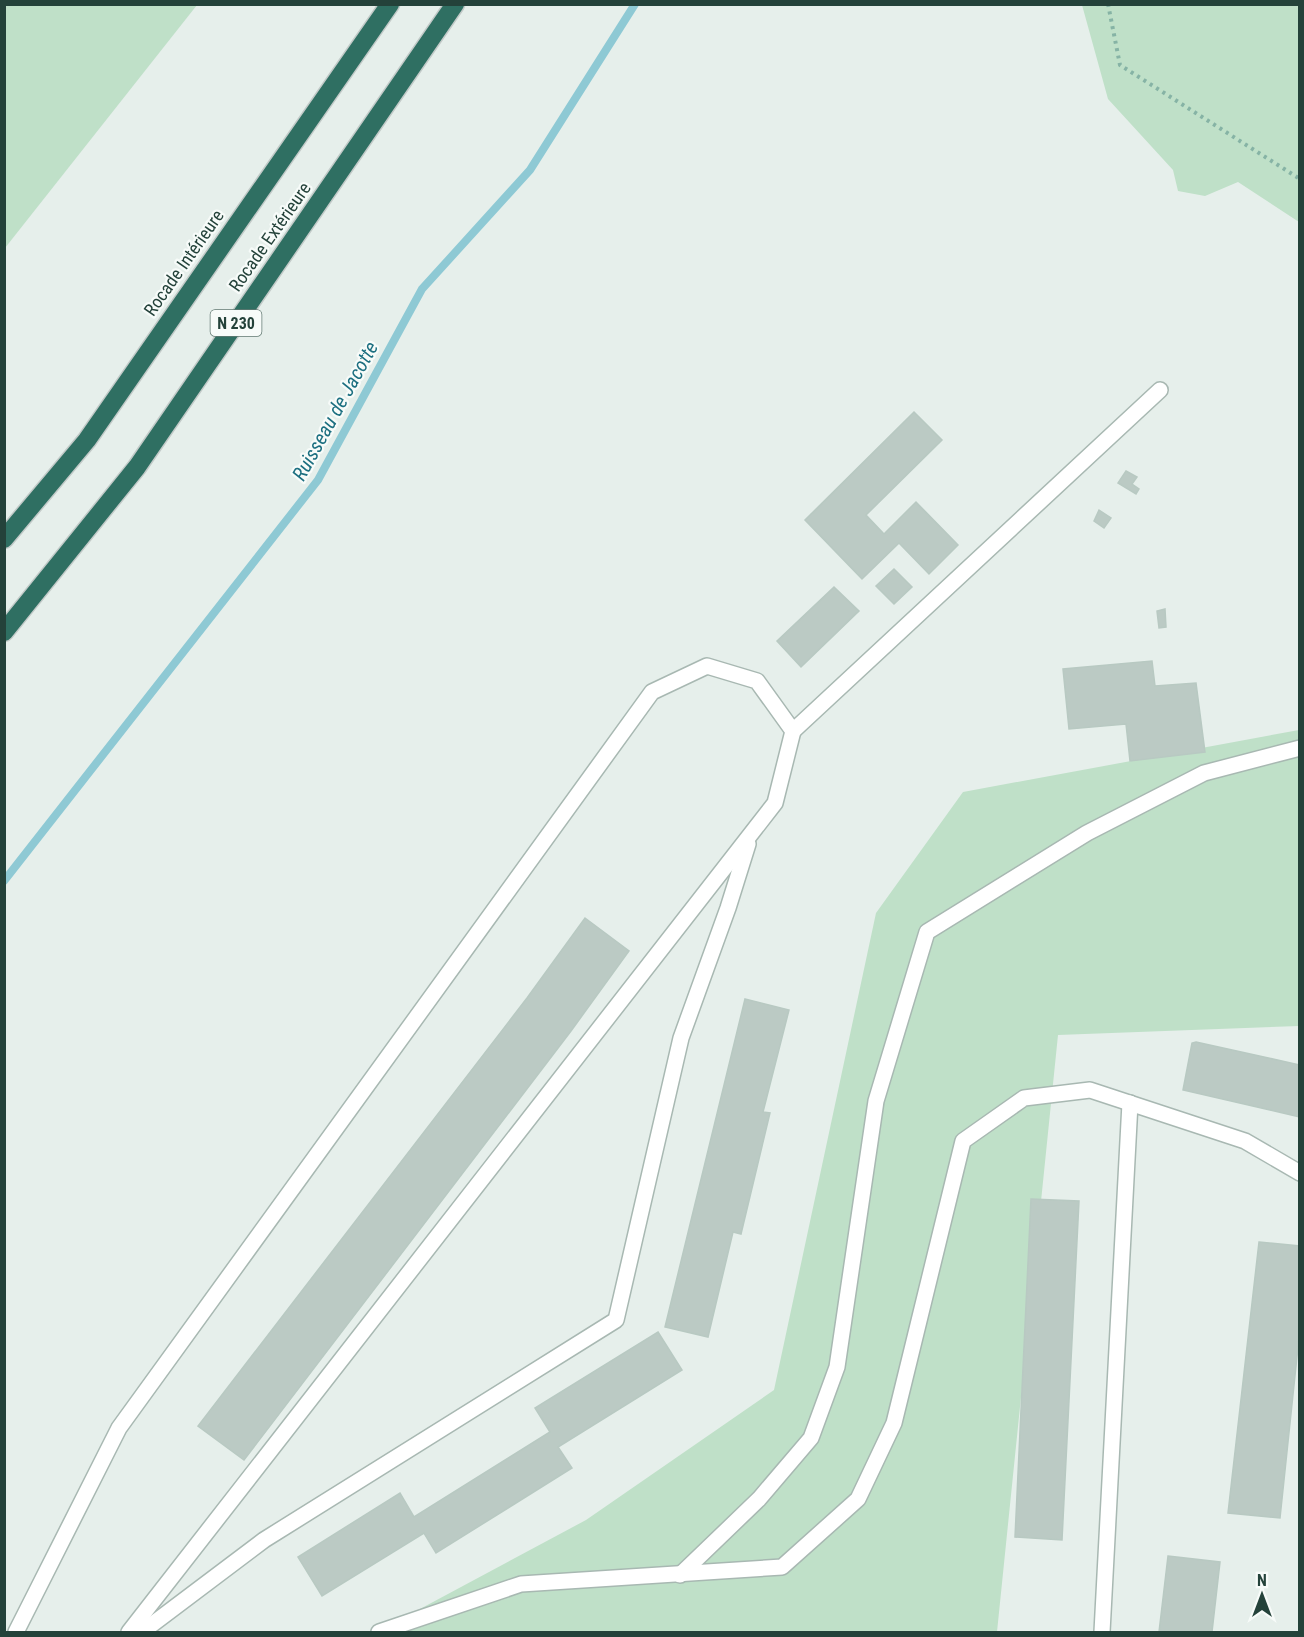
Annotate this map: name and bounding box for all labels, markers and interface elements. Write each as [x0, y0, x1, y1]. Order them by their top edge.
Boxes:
street label: Rocade Extérieure [224, 178, 315, 295]
street label: Rocade Intérieure [139, 206, 228, 320]
road number: N 230 [210, 310, 262, 336]
water label: Ruisseau de Jacotte [287, 337, 383, 485]
north arrow [1232, 1565, 1292, 1625]
text: N [1257, 1571, 1267, 1590]

